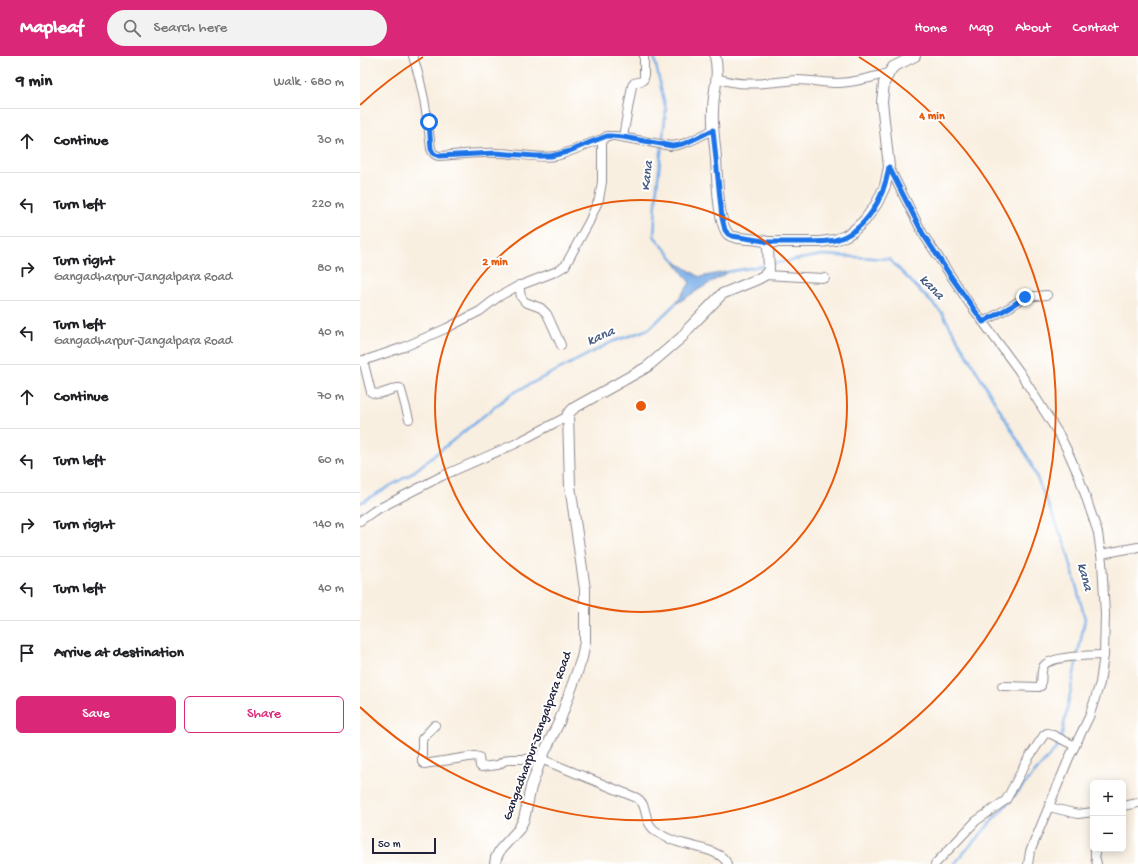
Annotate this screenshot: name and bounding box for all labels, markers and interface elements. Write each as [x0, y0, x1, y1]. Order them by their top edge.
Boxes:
search box [107, 10, 387, 46]
text: Mapleaf [20, 17, 83, 40]
icon: search [121, 17, 143, 39]
text: Search here [153, 19, 227, 37]
text: Home [915, 20, 947, 37]
text: Map [969, 20, 993, 37]
text: About [1015, 20, 1051, 37]
text: Contact [1073, 20, 1118, 37]
text: 9 min [16, 72, 52, 92]
text: Walk · 680 m [273, 75, 344, 90]
text: 4 min [918, 110, 945, 124]
route start [420, 113, 438, 131]
icon: ahead [16, 130, 38, 152]
text: Continue [54, 132, 108, 150]
text: 30 m [318, 133, 344, 148]
water label: Kana [638, 159, 658, 192]
icon: left [16, 194, 38, 216]
text: Turn left [54, 196, 105, 214]
text: 220 m [312, 197, 344, 212]
text: Turn right [54, 252, 114, 270]
text: 2 min [482, 256, 508, 270]
icon: right [16, 258, 38, 280]
text: 80 m [317, 261, 344, 276]
text: Gangadharpur-Jangalpara Road [54, 270, 232, 285]
water label: kana [915, 272, 948, 305]
route end [1016, 288, 1034, 306]
text: Turn left [54, 316, 105, 334]
icon: left [16, 322, 38, 344]
water label: kana [585, 323, 619, 351]
text: 40 m [318, 325, 344, 340]
text: Gangadharpur-Jangalpara Road [54, 334, 232, 349]
icon: ahead [16, 386, 38, 408]
text: Continue [54, 388, 108, 406]
text: 70 m [318, 389, 344, 404]
centre of rings [634, 399, 648, 413]
icon: left [16, 450, 38, 472]
text: Turn left [54, 452, 105, 470]
text: 60 m [318, 453, 344, 468]
icon: right [16, 514, 38, 536]
text: Turn right [54, 516, 114, 534]
text: 140 m [313, 517, 344, 532]
water label: kana [1072, 561, 1096, 594]
icon: left [16, 578, 38, 600]
text: Turn left [54, 580, 105, 598]
text: 40 m [318, 581, 344, 596]
icon: arrive [16, 642, 38, 664]
text: Arrive at destination [54, 644, 184, 662]
street label: Gangadharpur-Jangalpara Road [500, 648, 576, 822]
button: Save [16, 696, 176, 733]
button: Share [184, 696, 344, 733]
map controls [1090, 780, 1126, 852]
button: + [1090, 780, 1126, 816]
button: − [1090, 816, 1126, 852]
scale bar [372, 836, 436, 855]
text: 50 m [378, 839, 400, 851]

